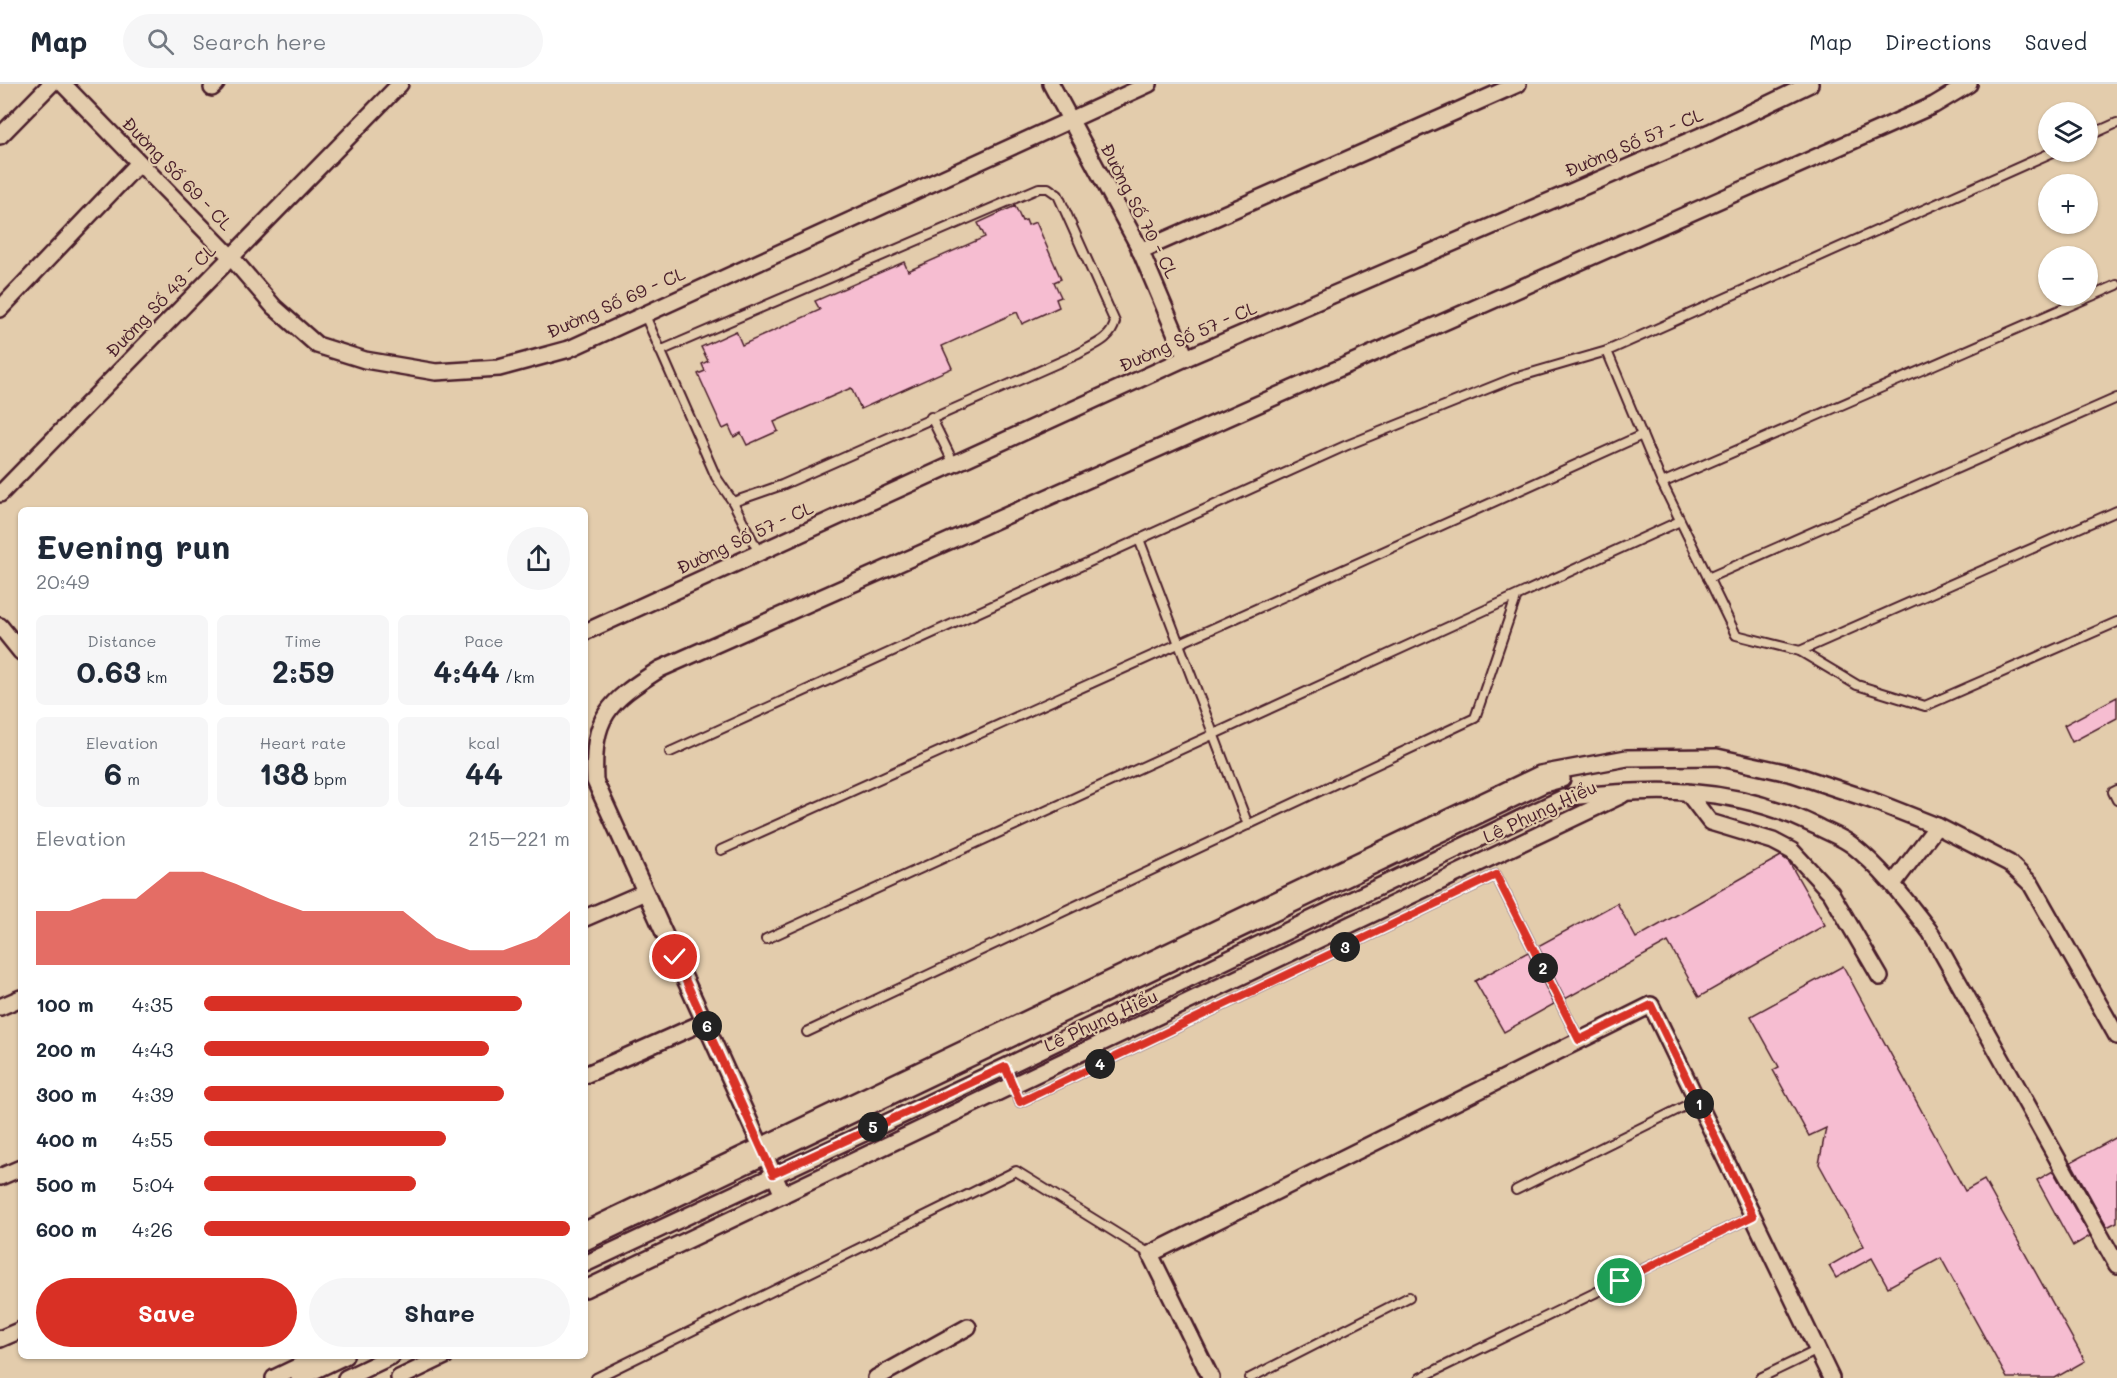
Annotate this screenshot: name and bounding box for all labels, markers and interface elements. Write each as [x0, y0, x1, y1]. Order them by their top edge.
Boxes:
search box [123, 14, 543, 68]
text: Map [30, 23, 87, 59]
icon: search [144, 25, 177, 58]
text: Search here [192, 27, 326, 56]
text: Map [1809, 28, 1852, 55]
text: Directions [1885, 28, 1992, 55]
text: Saved [2025, 28, 2087, 55]
street label: Đường Số 57 - CL [1561, 102, 1707, 182]
map controls [2038, 102, 2098, 306]
button: layers [2038, 102, 2098, 162]
street label: Đường Số 69 - CL [117, 111, 239, 236]
street label: Đường Số 70 - CL [1095, 139, 1185, 283]
button: + [2038, 174, 2098, 234]
street label: Đường Số 43 - CL [100, 238, 221, 362]
button: − [2038, 246, 2098, 306]
street label: Đường Số 69 - CL [543, 261, 689, 343]
street label: Đường Số 57 - CL [1115, 295, 1261, 377]
street label: Đường Số 57 - CL [672, 495, 817, 579]
text: Evening run [36, 524, 230, 567]
button: share [507, 527, 570, 590]
text: 20:49 [36, 568, 89, 594]
text: Distance [88, 630, 156, 651]
text: Time [285, 630, 321, 651]
text: Pace [464, 630, 504, 651]
text: 0.63 [76, 651, 141, 691]
text: 2:59 [272, 651, 334, 691]
text: 4:44 [433, 651, 500, 691]
text: km [141, 666, 168, 687]
text: /km [500, 666, 535, 687]
text: Elevation [86, 732, 158, 753]
text: Heart rate [260, 732, 346, 753]
text: kcal [468, 732, 500, 753]
text: 6 [104, 753, 122, 793]
text: 138 [259, 753, 309, 793]
text: 44 [465, 753, 503, 793]
text: m [122, 768, 140, 789]
text: bpm [309, 768, 347, 789]
street label: Lê Phụng Hiểu [1479, 774, 1600, 848]
text: Elevation [36, 825, 126, 851]
text: 215–221 m [468, 825, 570, 851]
pin [649, 931, 700, 982]
pin: 3 [1330, 932, 1360, 962]
text: 3 [1340, 936, 1350, 957]
icon: check [658, 940, 691, 973]
pin: 2 [1528, 953, 1558, 983]
text: 2 [1539, 957, 1547, 978]
street label: Lê Phụng Hiểu [1040, 983, 1161, 1057]
text: 100 m [36, 991, 94, 1017]
text: 4:35 [132, 991, 173, 1017]
pin: 6 [692, 1011, 722, 1041]
text: 6 [702, 1015, 712, 1036]
text: 200 m [36, 1036, 96, 1062]
text: 4:43 [132, 1036, 173, 1062]
pin: 4 [1085, 1049, 1115, 1079]
text: 4 [1095, 1053, 1105, 1074]
text: 300 m [36, 1081, 97, 1107]
text: 4:39 [132, 1081, 173, 1107]
pin: 1 [1684, 1089, 1714, 1119]
text: 1 [1695, 1093, 1703, 1114]
pin: 5 [858, 1112, 888, 1142]
text: 5 [868, 1116, 878, 1137]
text: 400 m [36, 1126, 97, 1152]
text: 4:55 [132, 1126, 173, 1152]
text: 500 m [36, 1171, 96, 1197]
text: 5:04 [132, 1171, 174, 1197]
text: 600 m [36, 1216, 97, 1242]
text: 4:26 [132, 1216, 173, 1242]
pin [1594, 1255, 1645, 1306]
icon: arrive [1603, 1264, 1636, 1297]
button: Save [36, 1278, 297, 1347]
button: Share [309, 1278, 570, 1347]

